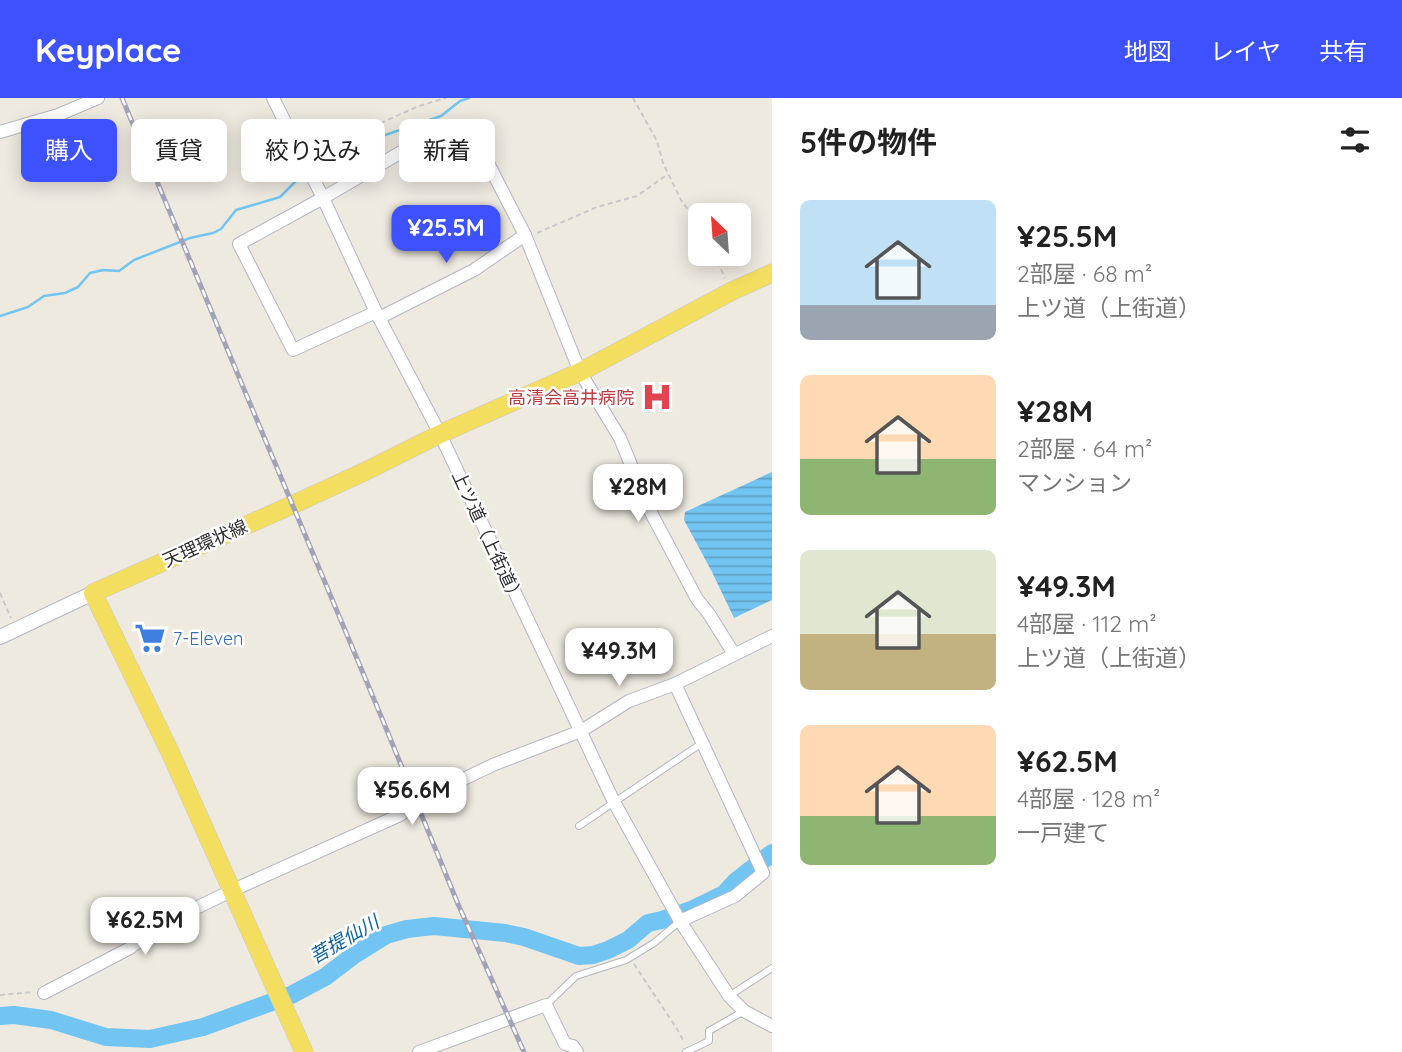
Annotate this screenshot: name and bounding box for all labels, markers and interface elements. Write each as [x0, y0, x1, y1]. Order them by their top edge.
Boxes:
text: Keyplace [35, 29, 182, 70]
text: 地図 [1124, 36, 1172, 66]
text: レイヤ [1210, 36, 1281, 66]
text: 共有 [1319, 36, 1367, 66]
chip: 購入 [21, 119, 117, 182]
chip: 賃貸 [131, 119, 227, 182]
chip: 絞り込み [241, 119, 385, 182]
chip: 新着 [399, 119, 495, 182]
icon: filters [1336, 121, 1374, 159]
text: 5件の物件 [800, 123, 937, 161]
north arrow [688, 203, 751, 266]
map controls [688, 203, 751, 266]
pin: ¥25.5M [389, 206, 503, 265]
text: ¥25.5M [408, 213, 484, 242]
text: ¥25.5M [1017, 217, 1117, 255]
icon: home [856, 228, 940, 312]
text: 2部屋 · 68 m² [1017, 259, 1152, 288]
text: 上ツ道（上街道） [1017, 293, 1201, 322]
hospital icon: 高清会高井病院 [640, 380, 674, 414]
place label: 高清会高井病院 [508, 386, 634, 409]
text: ¥28M [1017, 392, 1093, 430]
icon: home [856, 403, 940, 487]
text: 2部屋 · 64 m² [1017, 434, 1152, 463]
pin: ¥28M [597, 464, 679, 524]
street label: 上ツ道（上街道） [447, 467, 529, 607]
text: マンション [1017, 468, 1132, 497]
text: ¥28M [609, 472, 667, 501]
street label: 天理環状線 [159, 514, 251, 572]
text: ¥49.3M [1017, 567, 1116, 605]
icon: home [856, 578, 940, 662]
text: 4部屋 · 112 m² [1017, 609, 1156, 638]
supermarket icon: 7-Eleven [133, 621, 167, 655]
place label: 7-Eleven [173, 627, 244, 650]
pin: ¥49.3M [562, 628, 676, 688]
text: ¥49.3M [581, 636, 657, 665]
text: 上ツ道（上街道） [1017, 643, 1201, 672]
text: ¥62.5M [1017, 742, 1118, 780]
icon: home [856, 753, 940, 837]
pin: ¥56.6M [355, 768, 469, 827]
text: ¥56.6M [374, 775, 450, 804]
text: 4部屋 · 128 m² [1017, 784, 1160, 813]
text: 一戸建て [1017, 818, 1109, 847]
pin: ¥62.5M [88, 898, 202, 957]
text: ¥62.5M [106, 905, 184, 934]
water label: 菩提仙川 [305, 909, 385, 968]

